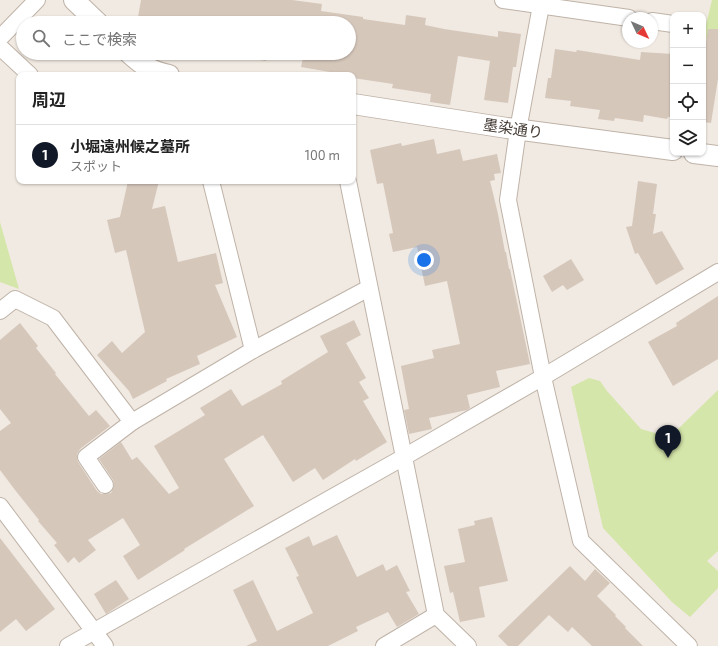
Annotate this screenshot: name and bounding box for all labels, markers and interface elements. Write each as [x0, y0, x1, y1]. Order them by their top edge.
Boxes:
north arrow [622, 12, 658, 48]
map controls [670, 12, 706, 156]
button: + [670, 12, 706, 48]
search box [16, 16, 356, 60]
icon: search [30, 27, 52, 49]
text: ここで検索 [62, 30, 137, 48]
button: − [670, 48, 706, 84]
button: locate [670, 84, 706, 120]
text: 周辺 [32, 89, 66, 109]
street label: 墨染通り [482, 115, 544, 141]
button: layers [670, 120, 706, 156]
text: 小堀遠州候之墓所 [70, 137, 190, 155]
text: 1 [42, 147, 48, 163]
text: 100 m [305, 147, 340, 163]
text: スポット [70, 158, 122, 174]
your location [414, 250, 434, 270]
pin: 1 [655, 425, 681, 458]

